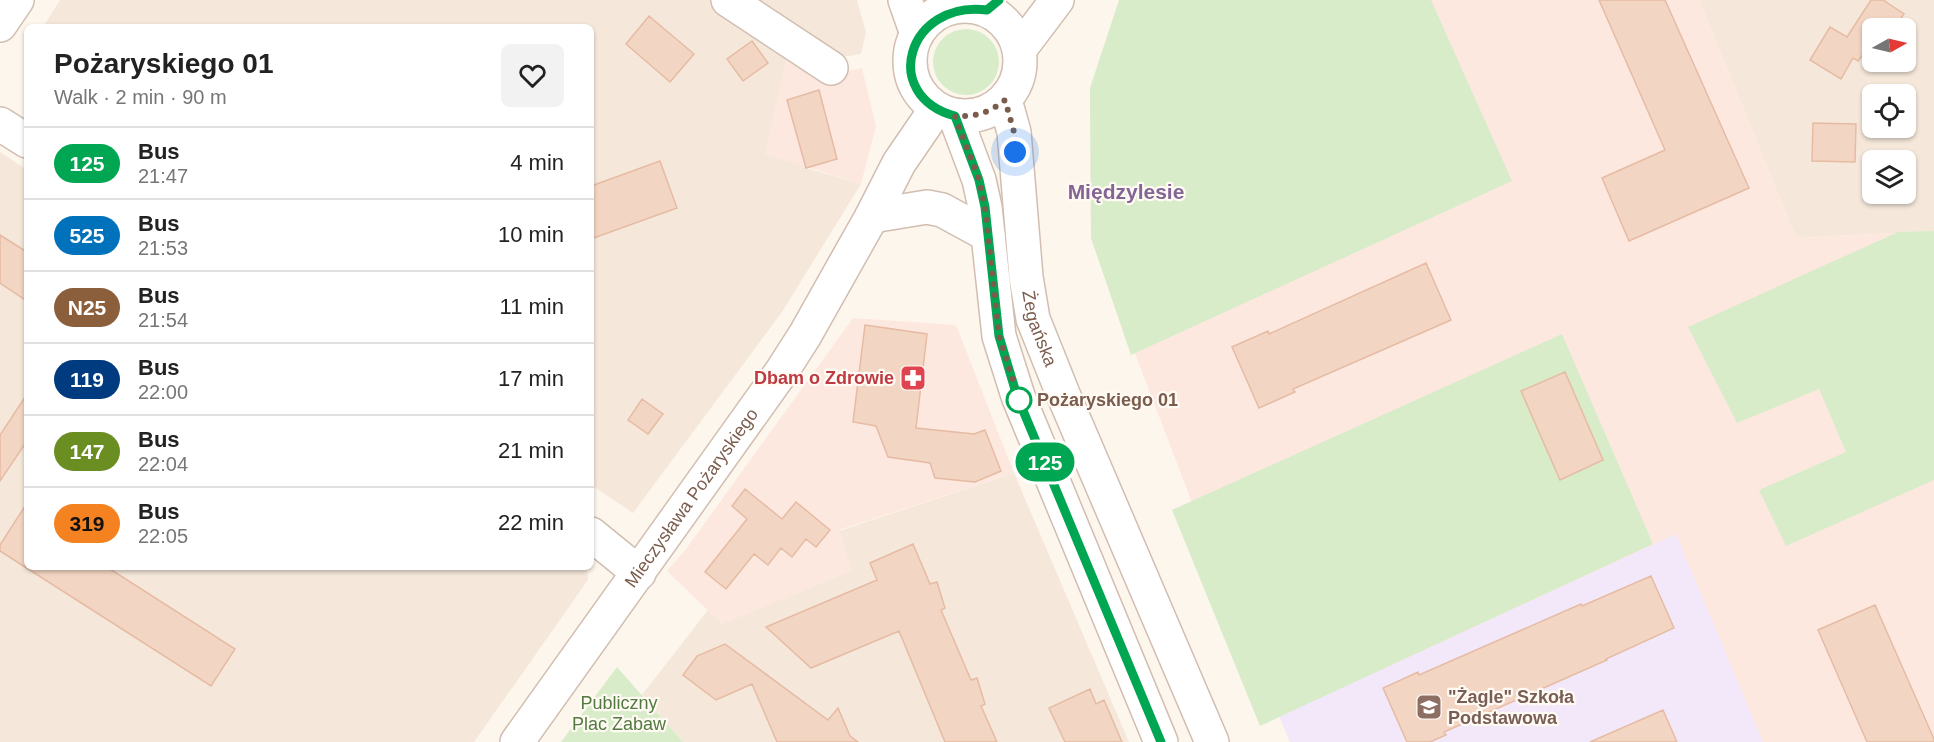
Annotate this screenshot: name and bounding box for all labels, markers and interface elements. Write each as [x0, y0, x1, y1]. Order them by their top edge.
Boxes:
north arrow [1862, 18, 1916, 72]
map controls [1862, 18, 1916, 204]
button: heart [501, 44, 564, 107]
text: Pożaryskiego 01 [54, 48, 273, 79]
button: locate [1862, 84, 1916, 138]
text: Walk · 2 min · 90 m [54, 86, 227, 108]
your location [1000, 137, 1030, 167]
text: Bus [138, 139, 180, 164]
text: 4 min [510, 150, 564, 175]
button: layers [1862, 150, 1916, 204]
text: 125 [69, 152, 105, 175]
text: 21:47 [138, 165, 188, 187]
district label: Międzylesie [1068, 180, 1184, 203]
text: Bus [138, 211, 180, 236]
text: 10 min [498, 222, 564, 247]
text: 525 [69, 224, 105, 247]
text: 21:53 [138, 237, 188, 259]
text: Bus [138, 283, 180, 308]
street label: Żegańska [1018, 289, 1061, 370]
text: 11 min [500, 294, 564, 319]
text: N25 [68, 296, 106, 319]
text: 21:54 [138, 309, 188, 331]
text: Bus [138, 355, 180, 380]
pharmacy icon: Dbam o Zdrowie [898, 363, 928, 393]
text: 17 min [498, 366, 564, 391]
text: 119 [70, 368, 104, 391]
place label: Dbam o Zdrowie [754, 368, 894, 388]
text: 22:00 [138, 381, 188, 403]
marker: Pożaryskiego 01 [1006, 387, 1032, 413]
place label: Pożaryskiego 01 [1037, 390, 1178, 410]
street label: Mieczysława Pożaryskiego [621, 405, 762, 591]
text: Bus [138, 427, 180, 452]
text: 21 min [498, 438, 564, 463]
text: 147 [69, 440, 105, 463]
line badge: 125 [1010, 442, 1080, 482]
text: 125 [1027, 451, 1063, 474]
text: 22:04 [138, 453, 188, 475]
text: Bus [138, 499, 180, 524]
text: 22 min [498, 510, 564, 535]
text: 319 [69, 512, 105, 535]
text: 22:05 [138, 525, 188, 547]
place label: "Żagle" Szkoła Podstawowa [1448, 687, 1575, 728]
school or university icon: "Żagle" Szkoła Podstawowa [1414, 692, 1444, 722]
park label: Publiczny Plac Zabaw [572, 693, 667, 734]

